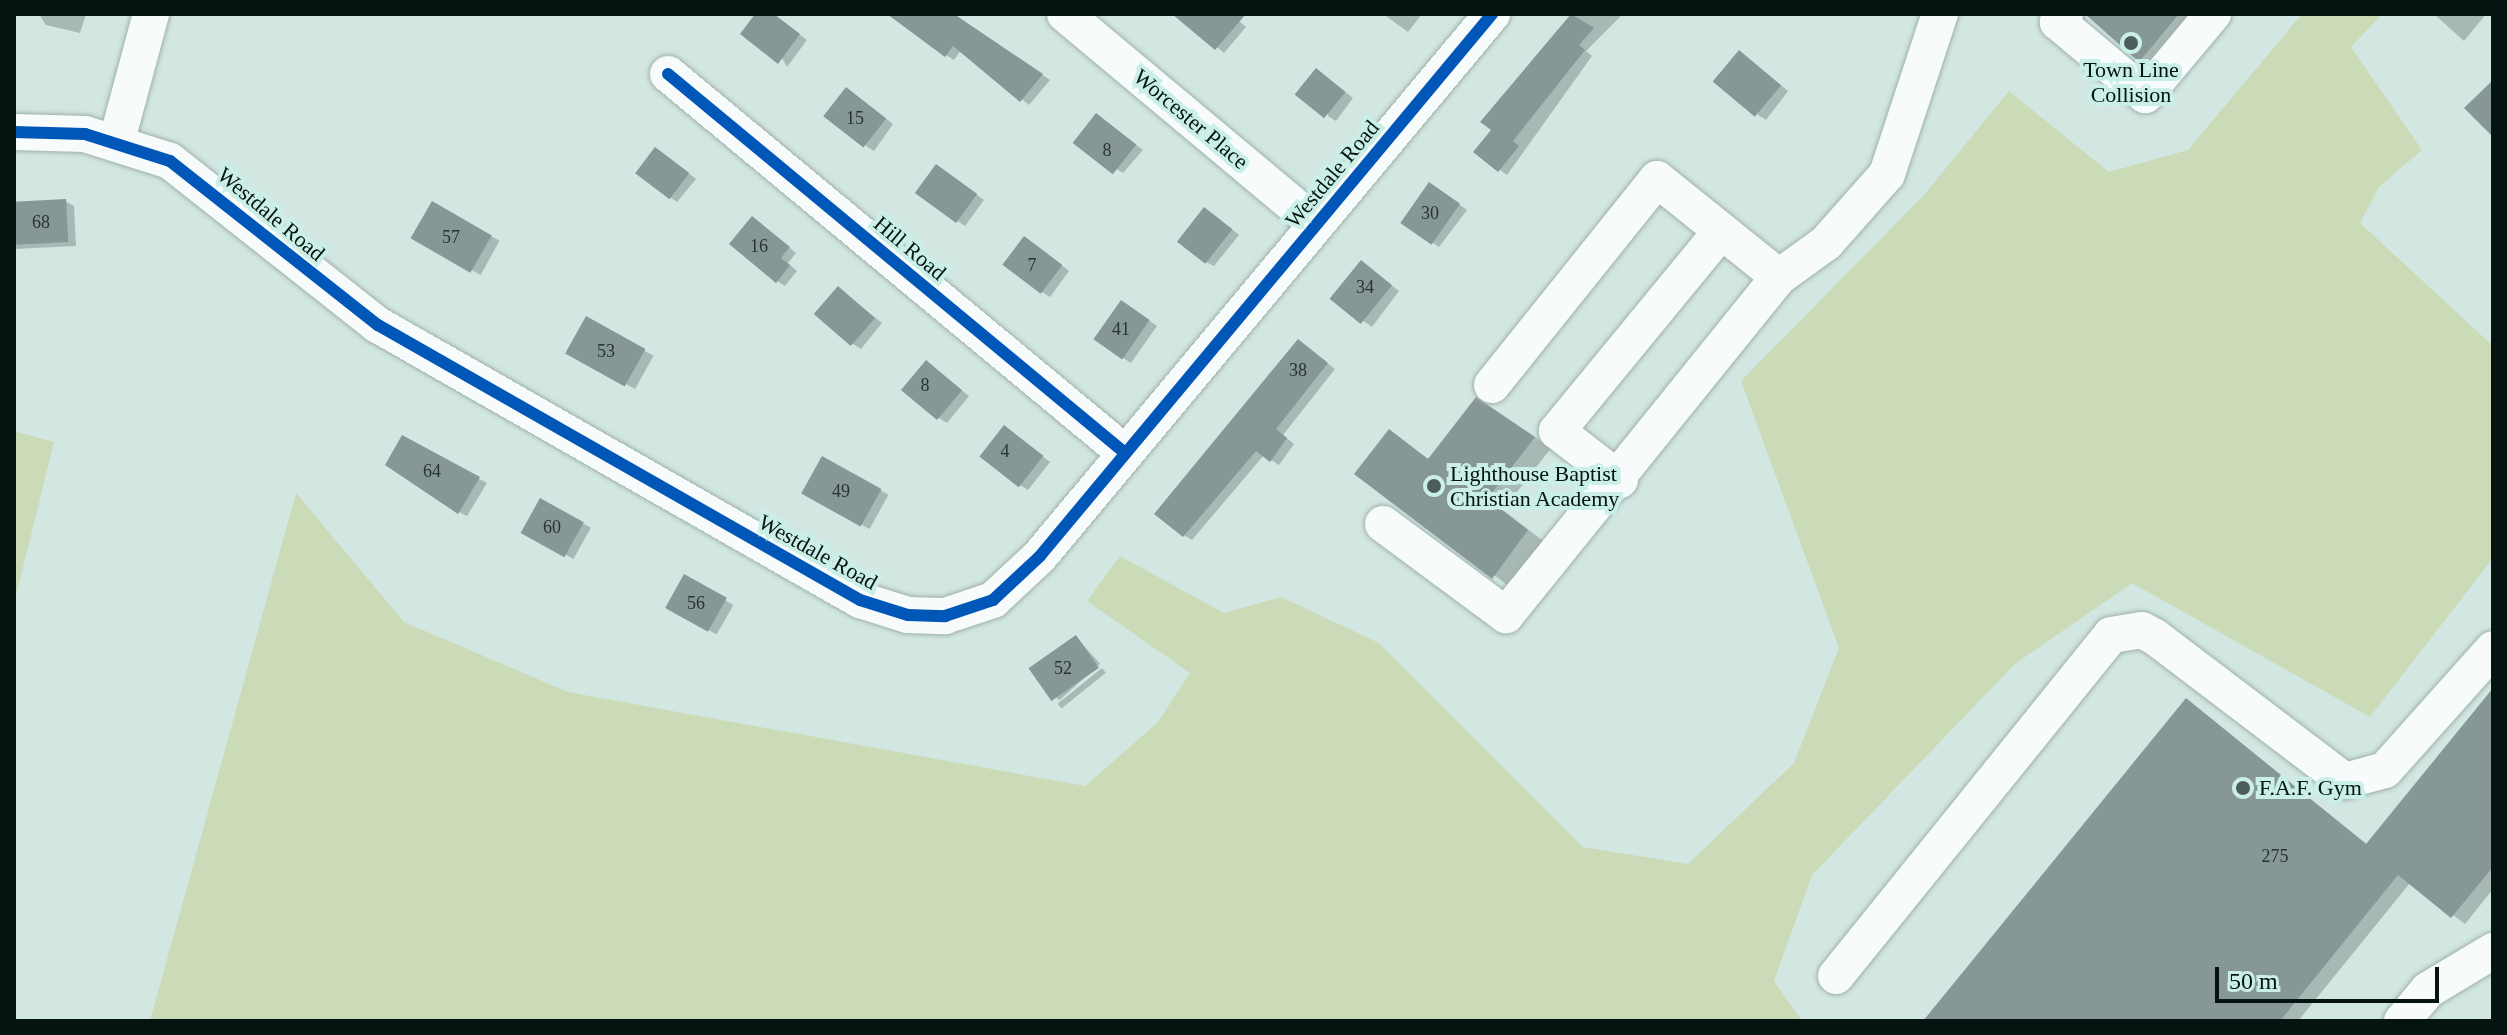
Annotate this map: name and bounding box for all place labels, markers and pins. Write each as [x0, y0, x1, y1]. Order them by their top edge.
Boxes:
marker: Town Line Collision [2122, 34, 2140, 52]
place label: Town Line Collision [2083, 56, 2179, 108]
place label: Lighthouse Baptist Christian Academy [1450, 460, 1620, 512]
marker: Lighthouse Baptist Christian Academy [1425, 477, 1443, 495]
place label: F.A.F. Gym [2259, 775, 2362, 801]
marker: F.A.F. Gym [2234, 779, 2252, 797]

